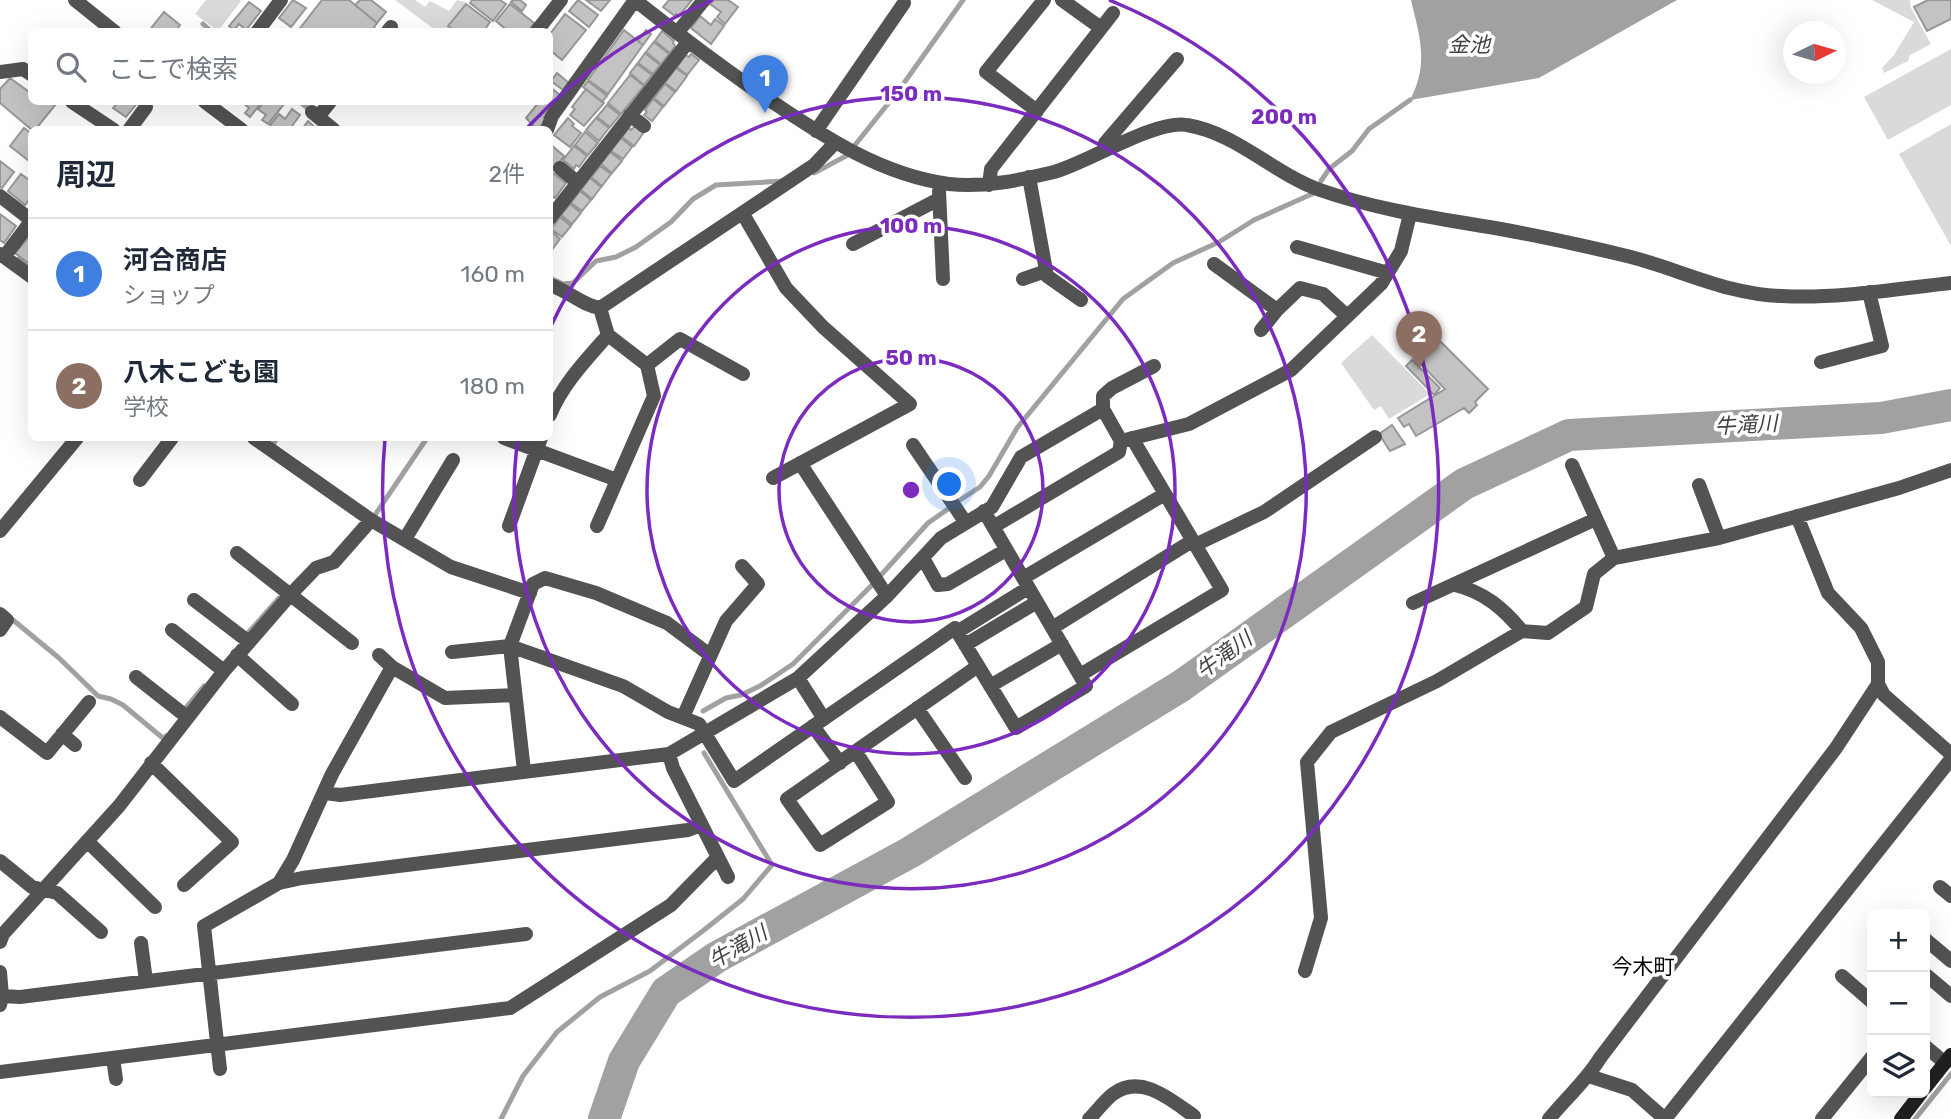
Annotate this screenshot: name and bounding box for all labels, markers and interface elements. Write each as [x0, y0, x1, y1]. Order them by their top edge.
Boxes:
north arrow [1783, 21, 1846, 84]
search box [28, 28, 553, 105]
water label: 金池 [1448, 32, 1492, 57]
icon: search [52, 48, 90, 86]
text: ここで検索 [108, 54, 238, 85]
pin: 1 [742, 55, 788, 113]
text: 150 m [880, 81, 942, 106]
text: 200 m [1251, 104, 1317, 129]
text: 周辺 [56, 157, 116, 193]
text: 2件 [488, 160, 525, 188]
text: 100 m [880, 213, 942, 238]
text: 河合商店 [123, 245, 227, 276]
text: 1 [73, 260, 85, 288]
text: 160 m [461, 260, 525, 288]
text: ショップ [123, 281, 215, 309]
pin: 2 [1396, 311, 1442, 369]
text: 50 m [885, 345, 937, 370]
text: 八木こども園 [123, 357, 279, 388]
text: 2 [72, 372, 86, 400]
text: 180 m [460, 372, 525, 400]
text: 学校 [123, 393, 169, 421]
water label: 牛滝川 [1714, 410, 1780, 439]
your location [932, 467, 966, 501]
centre of rings [899, 478, 923, 502]
water label: 牛滝川 [1191, 625, 1258, 683]
map controls [1867, 909, 1930, 1098]
button: + [1867, 909, 1930, 972]
water label: 牛滝川 [704, 919, 773, 973]
district label: 今木町 [1612, 954, 1675, 979]
button: − [1867, 972, 1930, 1035]
button: layers [1867, 1035, 1930, 1098]

